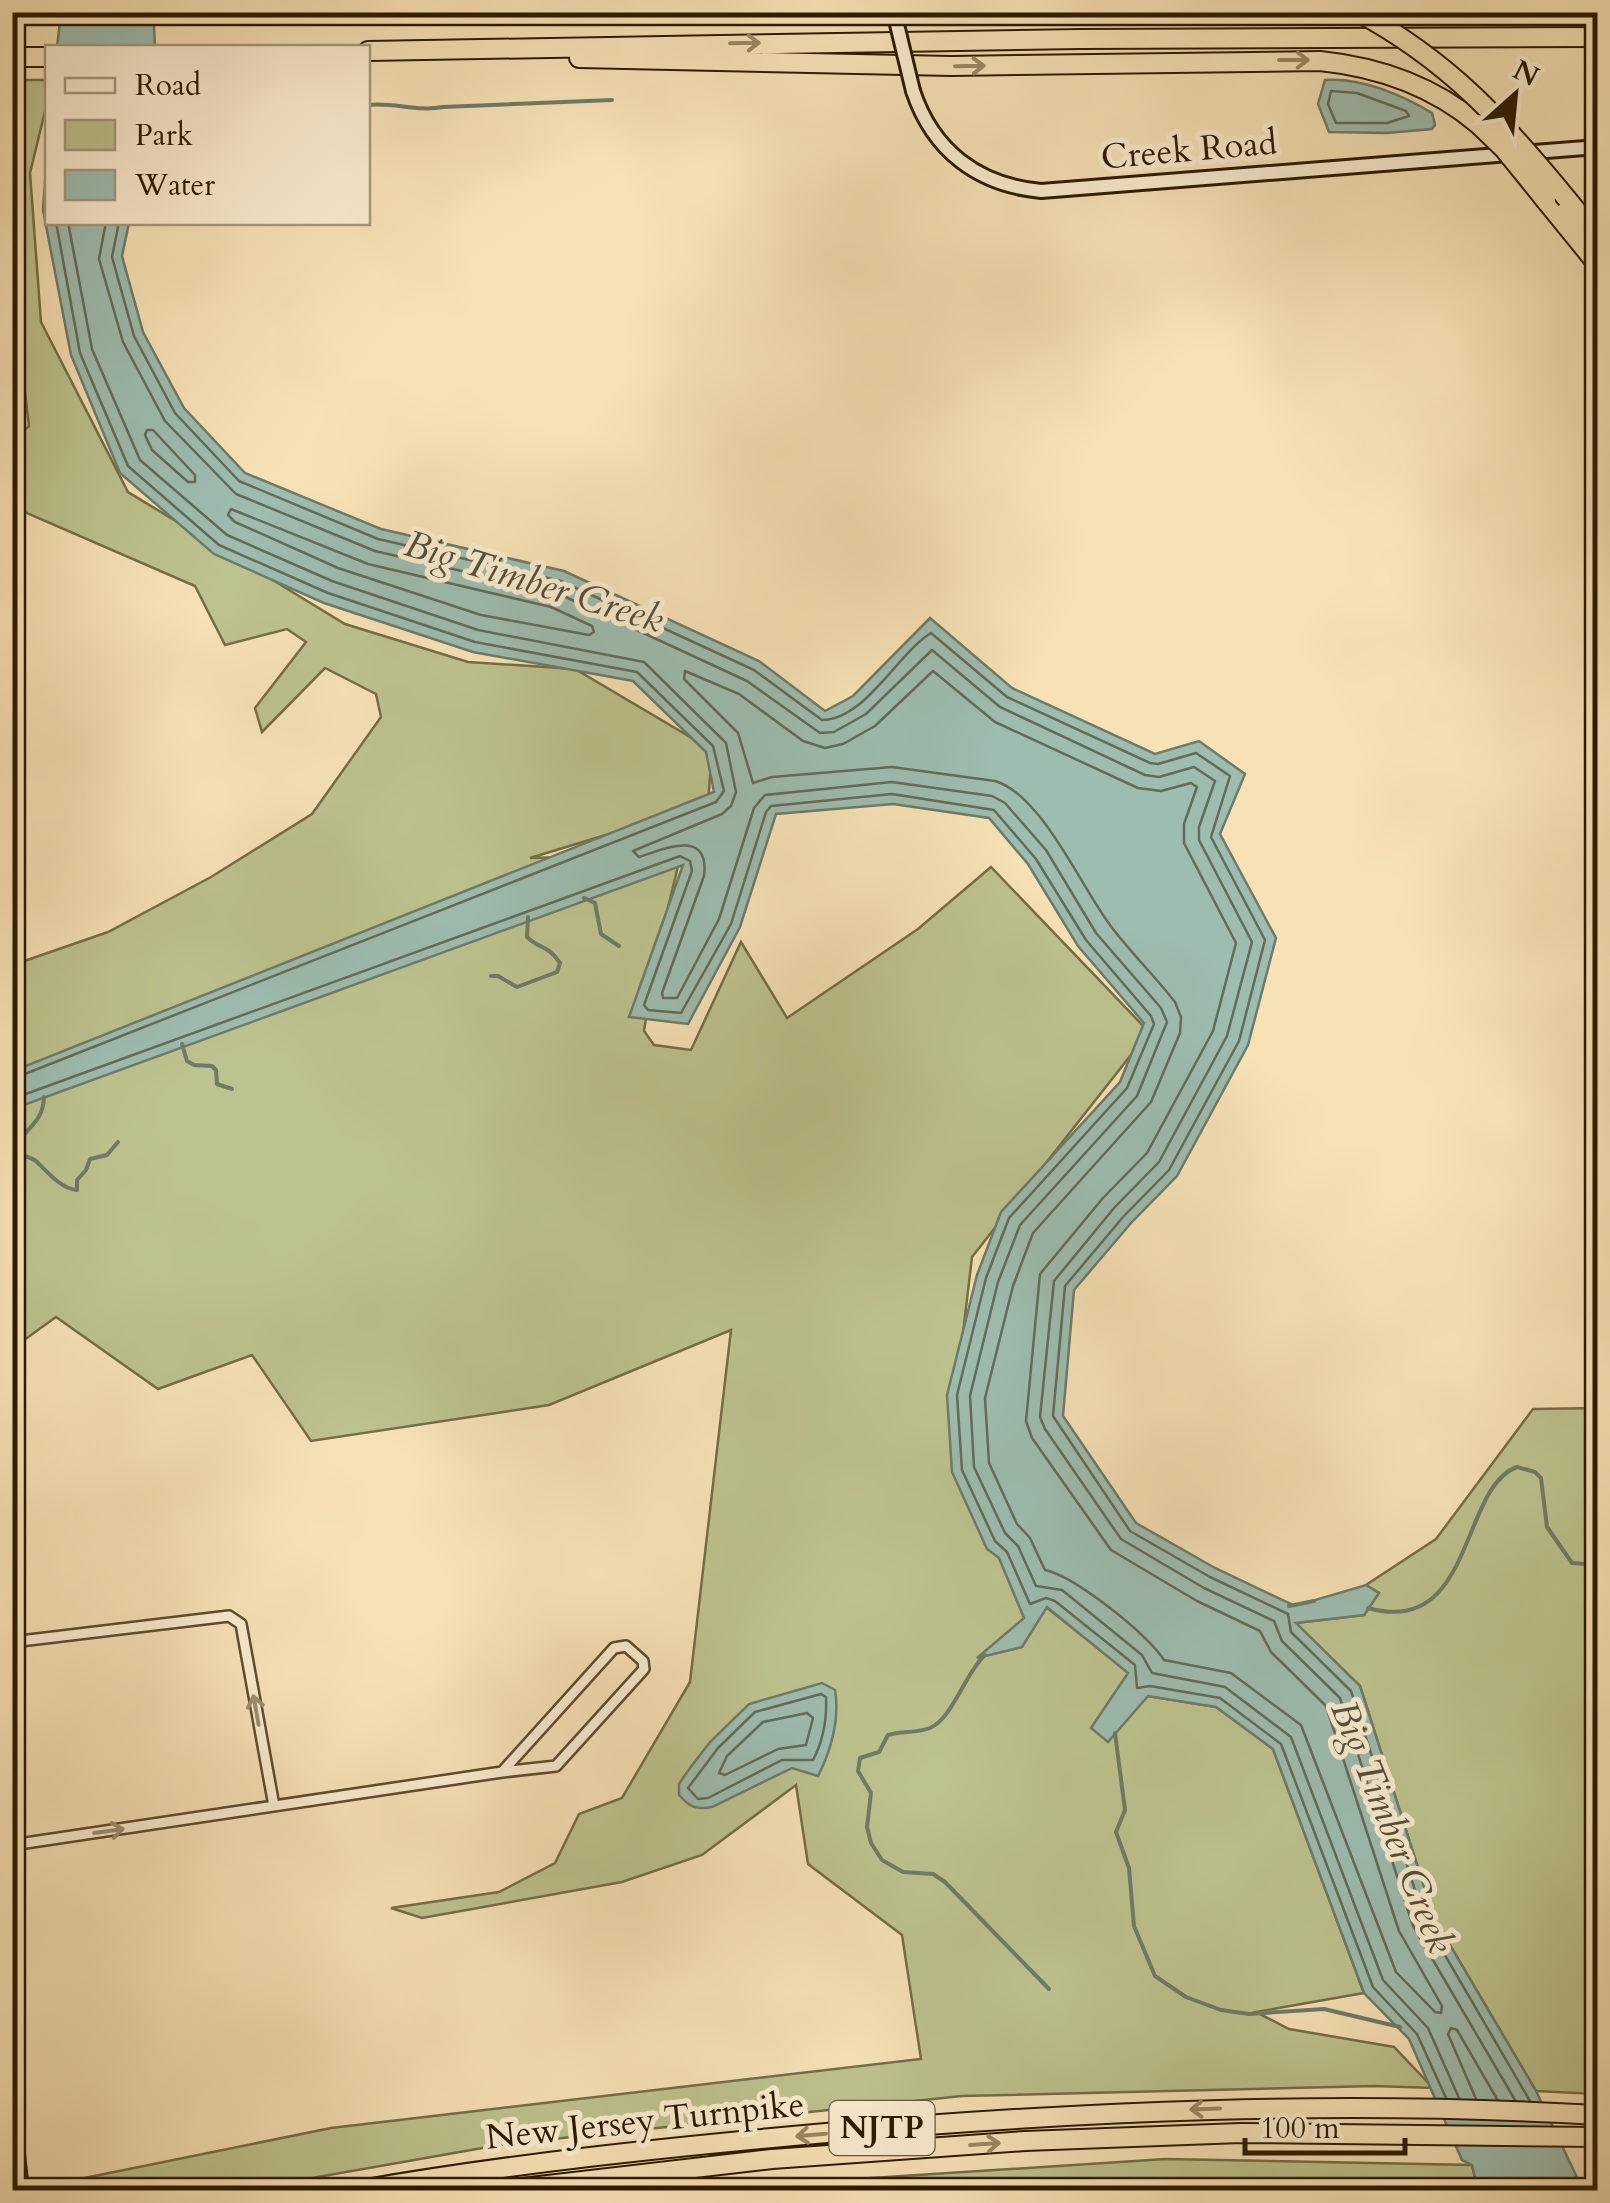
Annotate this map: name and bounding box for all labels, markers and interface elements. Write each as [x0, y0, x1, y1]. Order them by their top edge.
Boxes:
one-way arrow [728, 34, 760, 53]
legend [45, 45, 370, 225]
north arrow [1465, 45, 1565, 145]
one-way arrow [1278, 50, 1310, 70]
text: N [1506, 51, 1545, 96]
one-way arrow [952, 56, 985, 76]
text: Road [135, 65, 201, 106]
text: Park [135, 115, 193, 156]
street label: Creek Road [1099, 118, 1279, 182]
text: Water [134, 165, 215, 206]
water label: Big Timber Creek [398, 518, 670, 646]
water label: Big Timber Creek [1318, 1693, 1466, 1961]
one-way arrow [246, 1695, 265, 1727]
one-way arrow [92, 1821, 125, 1840]
street label: New Jersey Turnpike [483, 2080, 807, 2162]
scale bar [1245, 2093, 1405, 2155]
one-way arrow [1189, 2100, 1221, 2119]
road number: NJTP [830, 2101, 934, 2155]
text: 100 m [1260, 2108, 1340, 2149]
one-way arrow [795, 2125, 827, 2144]
one-way arrow [969, 2135, 1001, 2154]

